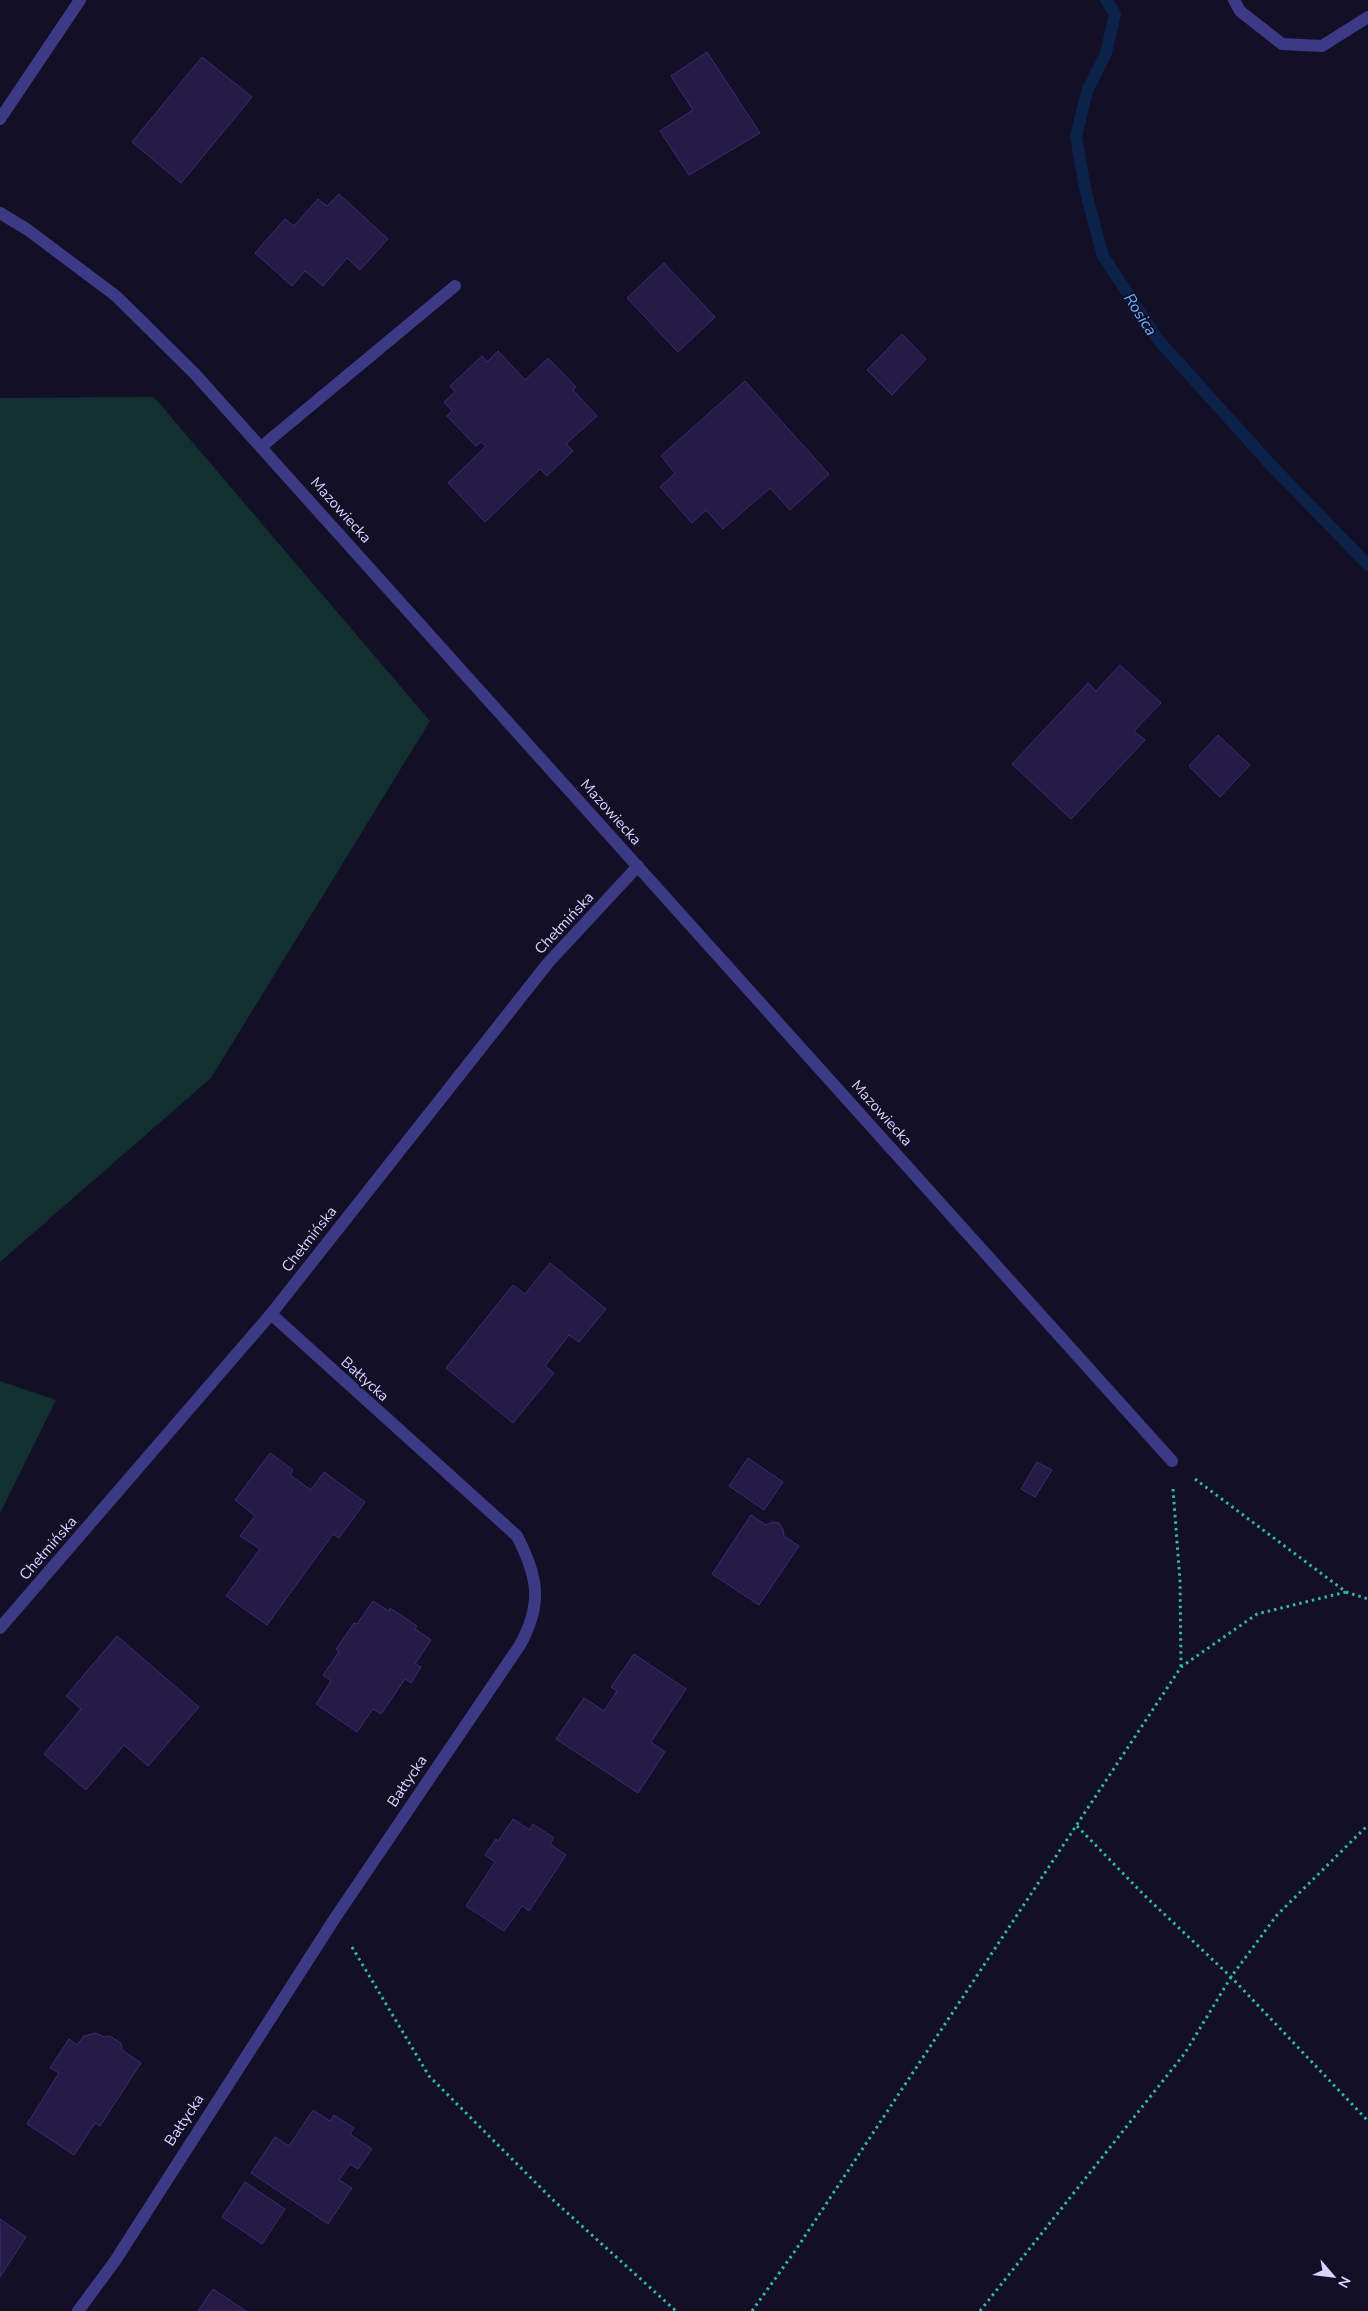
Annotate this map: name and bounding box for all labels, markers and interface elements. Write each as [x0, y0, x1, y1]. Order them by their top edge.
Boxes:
water label: Rosica [1118, 289, 1162, 340]
street label: Mazowiecka [306, 473, 376, 547]
street label: Mazowiecka [576, 775, 646, 849]
street label: Chełmińska [530, 887, 598, 959]
street label: Mazowiecka [847, 1076, 917, 1150]
street label: Chełmińska [277, 1202, 341, 1276]
street label: Bałtycka [337, 1352, 393, 1406]
street label: Chełmińska [15, 1512, 81, 1584]
street label: Bałtycka [382, 1751, 432, 1811]
street label: Bałtycka [160, 2090, 208, 2150]
north arrow [1308, 2251, 1358, 2301]
text: N [1333, 2273, 1355, 2291]

